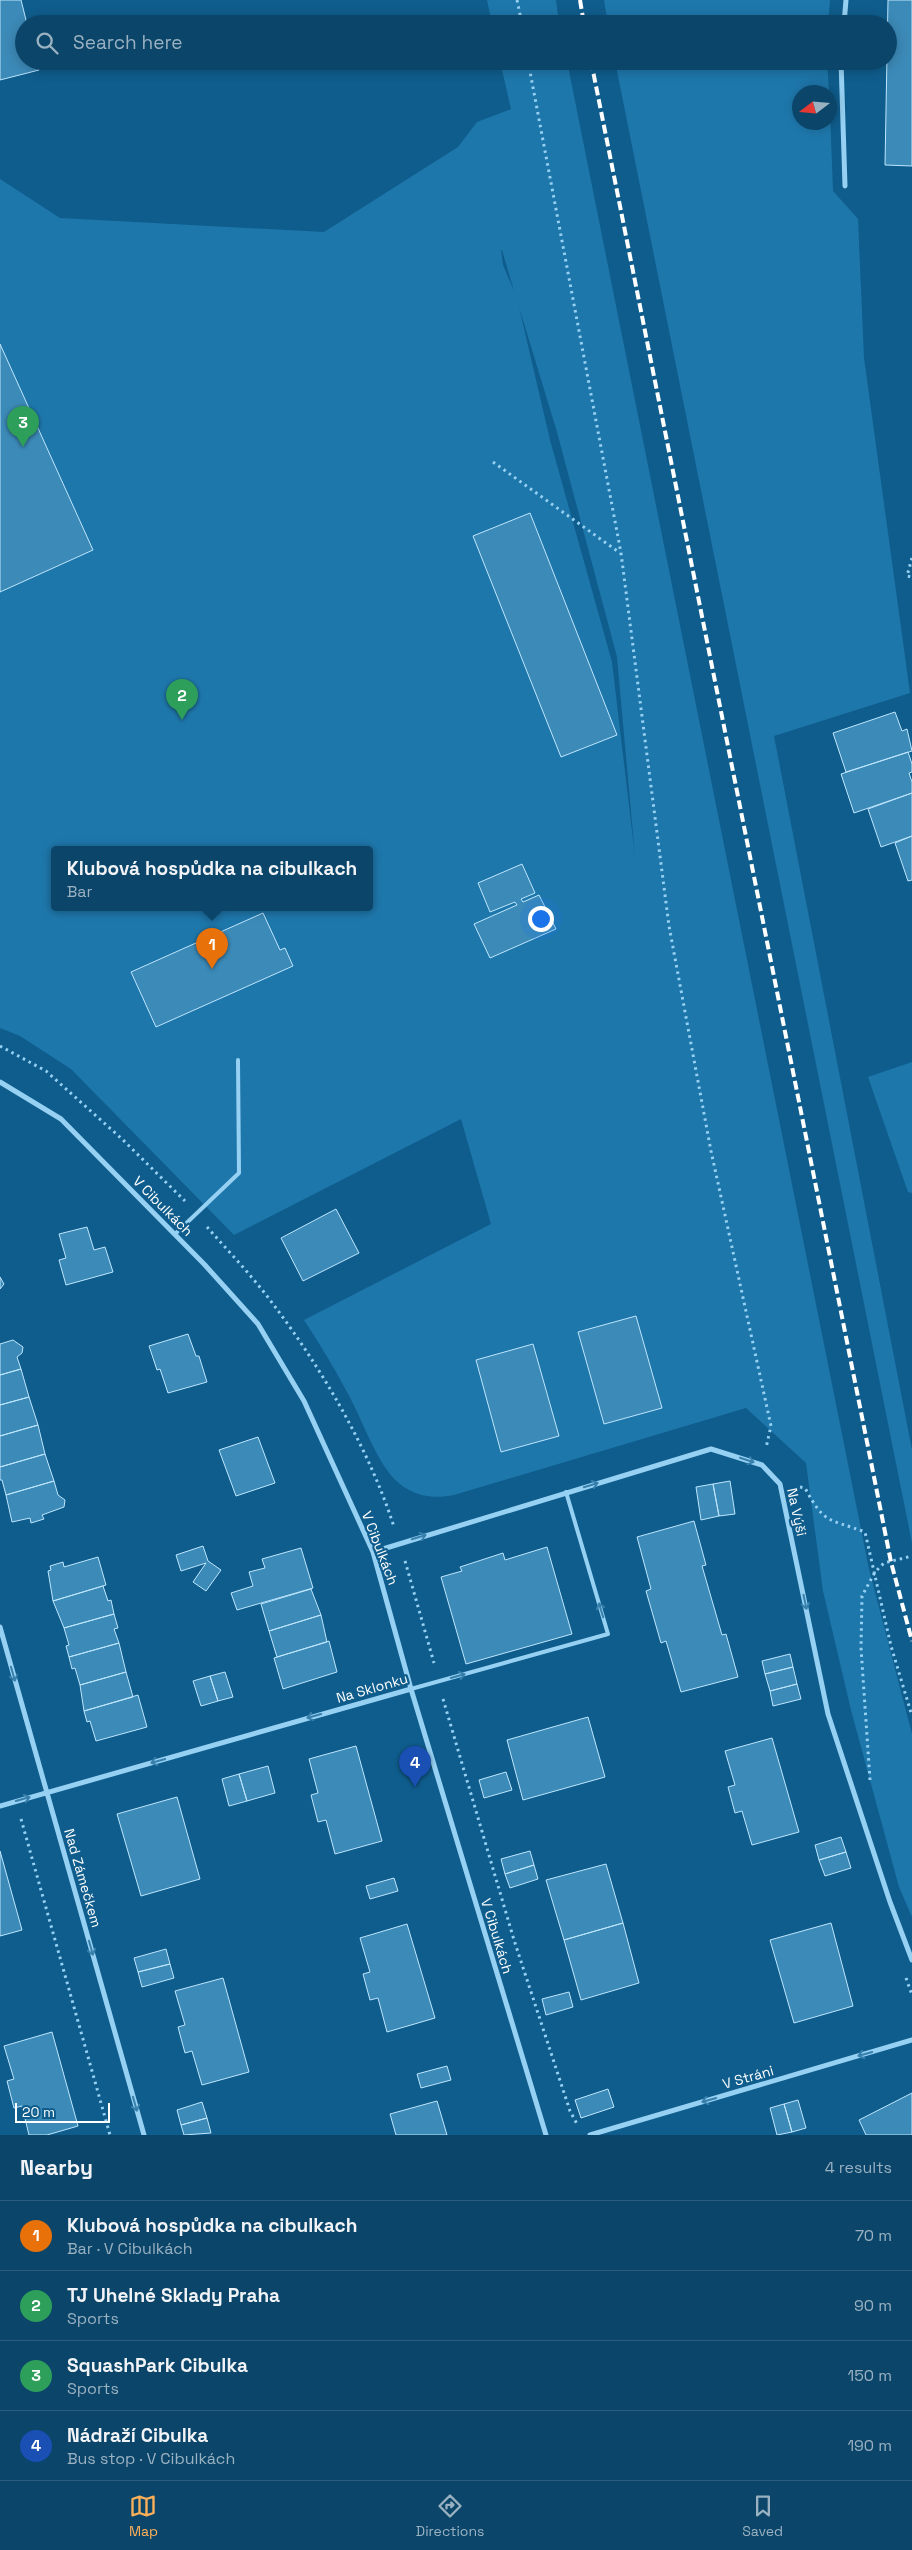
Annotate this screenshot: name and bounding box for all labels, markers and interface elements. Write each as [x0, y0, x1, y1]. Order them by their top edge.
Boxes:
search box [15, 15, 897, 70]
icon: search [33, 29, 61, 57]
text: Search here [73, 30, 183, 55]
north arrow [792, 85, 837, 130]
pin: 3 [7, 406, 39, 447]
pin: 2 [166, 679, 198, 720]
popup [51, 846, 373, 911]
text: Klubová hospůdka na cibulkach [67, 856, 357, 881]
text: Bar [67, 881, 93, 902]
your location [528, 906, 554, 932]
pin: 1 [196, 928, 228, 969]
street label: V Cibulkách [129, 1172, 197, 1240]
one-way arrow [738, 1456, 754, 1466]
one-way arrow [583, 1479, 599, 1489]
street label: Na Výši [783, 1486, 811, 1538]
street label: V Cibulkách [358, 1509, 402, 1587]
one-way arrow [411, 1532, 427, 1542]
one-way arrow [800, 1594, 810, 1610]
one-way arrow [596, 1603, 606, 1619]
one-way arrow [9, 1665, 19, 1681]
street label: Na Sklonku [334, 1669, 410, 1707]
one-way arrow [450, 1670, 466, 1680]
one-way arrow [306, 1712, 322, 1722]
pin: 4 [399, 1746, 431, 1787]
one-way arrow [150, 1757, 166, 1766]
one-way arrow [15, 1794, 31, 1804]
street label: Nad Zámečkem [60, 1826, 106, 1930]
street label: V Cibulkách [477, 1896, 517, 1976]
one-way arrow [87, 1939, 96, 1955]
one-way arrow [858, 2049, 874, 2059]
street label: V Stráni [720, 2061, 776, 2093]
one-way arrow [702, 2095, 718, 2105]
one-way arrow [131, 2096, 141, 2112]
scale bar [15, 2100, 110, 2123]
text: 20 m [22, 2103, 55, 2121]
text: Nearby [20, 2154, 93, 2181]
text: 4 results [825, 2157, 892, 2178]
text: Klubová hospůdka na cibulkach [67, 2213, 357, 2238]
text: 1 [32, 2225, 40, 2246]
text: 70 m [855, 2225, 892, 2246]
text: Bar · V Cibulkách [67, 2238, 193, 2259]
text: TJ Uhelné Sklady Praha [67, 2283, 280, 2308]
text: 2 [31, 2295, 41, 2316]
text: 90 m [854, 2295, 892, 2316]
text: Sports [67, 2308, 119, 2329]
text: SquashPark Cibulka [67, 2353, 248, 2378]
text: 3 [31, 2365, 41, 2386]
text: 150 m [848, 2365, 892, 2386]
text: Sports [67, 2378, 119, 2399]
text: Nádraží Cibulka [67, 2423, 208, 2448]
text: 4 [31, 2435, 41, 2456]
text: 190 m [847, 2435, 892, 2456]
text: Bus stop · V Cibulkách [67, 2448, 235, 2469]
tab: Map [129, 2492, 158, 2540]
tab: Directions [416, 2492, 484, 2540]
tab: Saved [742, 2492, 783, 2540]

